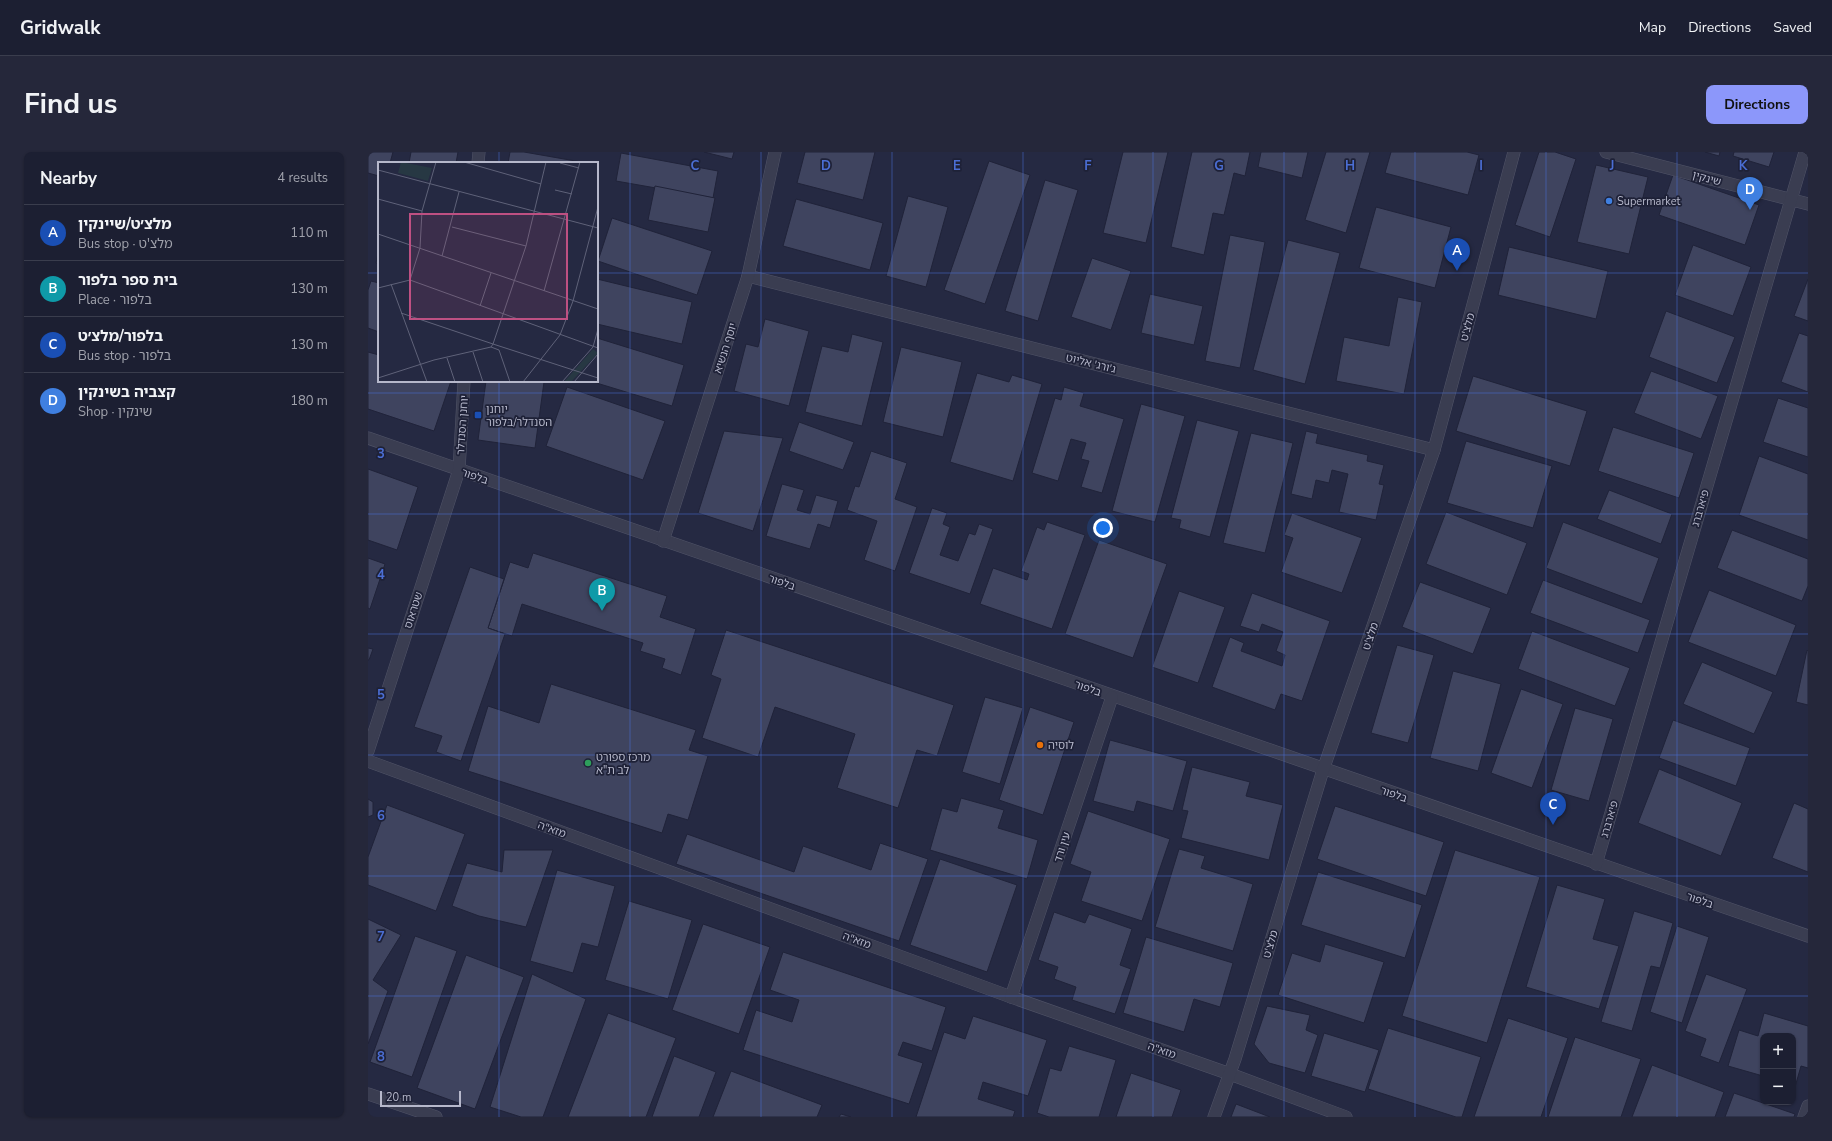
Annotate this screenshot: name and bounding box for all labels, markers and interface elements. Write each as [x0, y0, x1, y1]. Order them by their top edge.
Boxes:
text: Gridwalk [20, 15, 100, 41]
text: Map [1639, 18, 1666, 37]
text: Directions [1688, 18, 1751, 37]
text: Saved [1773, 18, 1812, 37]
text: Find us [24, 85, 118, 123]
button: Directions [1706, 85, 1808, 124]
text: C [691, 157, 700, 175]
text: D [821, 157, 831, 175]
text: E [953, 157, 961, 175]
text: F [1084, 157, 1092, 175]
text: G [1214, 157, 1224, 175]
text: H [1345, 157, 1355, 175]
text: I [1479, 157, 1483, 175]
text: J [1609, 157, 1614, 175]
text: K [1739, 157, 1748, 175]
inset map [378, 162, 598, 382]
text: Nearby [40, 167, 97, 190]
street label: שינקין [1691, 167, 1723, 190]
text: 4 results [277, 169, 328, 187]
pin: D [1737, 177, 1763, 210]
place label: Supermarket [1617, 194, 1681, 209]
marker: Supermarket [1604, 196, 1614, 206]
text: מלצ׳ט/שיינקין [78, 214, 172, 234]
text: A [48, 224, 58, 242]
text: 110 m [290, 224, 328, 242]
text: Bus stop · מלצ'ט [78, 235, 173, 253]
pin: A [1444, 238, 1470, 271]
text: בית ספר בלפור [78, 270, 178, 290]
text: B [49, 280, 57, 298]
text: 130 m [290, 280, 328, 298]
text: Place · בלפור [78, 291, 152, 309]
street label: מלצ'ט [1457, 311, 1478, 343]
street label: יוסף הנשיא [710, 321, 741, 375]
text: בלפור/מלצ׳ט [78, 326, 163, 346]
text: C [49, 336, 57, 354]
text: 130 m [290, 336, 328, 354]
text: Bus stop · בלפור [78, 347, 171, 365]
street label: ג'ורג' אליוט [1064, 350, 1117, 377]
text: קצביה בשינקין [78, 382, 176, 402]
text: D [48, 392, 58, 410]
text: 180 m [290, 392, 328, 410]
street label: יוחנן הסנדלר [453, 395, 472, 456]
place label: יוחנן הסנדלר/בלפור [486, 402, 552, 430]
text: Shop · שינקין [78, 403, 152, 421]
marker: יוחנן הסנדלר/בלפור [473, 410, 483, 420]
text: 3 [377, 445, 385, 463]
street label: בלפור [459, 465, 490, 488]
street label: פיארברג [1688, 487, 1713, 528]
your location [1093, 518, 1113, 538]
text: 4 [377, 566, 385, 584]
street label: בלפור [766, 571, 797, 594]
pin: B [589, 578, 615, 611]
street label: שטראוס [400, 590, 426, 630]
street label: מלצ'ט [1359, 620, 1382, 652]
street label: בלפור [1072, 677, 1103, 700]
text: 5 [377, 686, 385, 704]
place label: לוסיה [1048, 738, 1074, 753]
marker: לוסיה [1035, 740, 1045, 750]
place label: מרכז ספורט לב ת"א [596, 750, 650, 778]
marker: מרכז ספורט לב ת"א [583, 758, 593, 768]
street label: בלפור [1378, 783, 1409, 806]
pin: C [1540, 792, 1566, 825]
street label: פיארברג [1597, 798, 1622, 839]
text: 6 [377, 807, 385, 825]
street label: מזא"ה [536, 817, 568, 841]
street label: עין ורד [1051, 830, 1074, 864]
street label: בלפור [1684, 889, 1715, 912]
text: 7 [377, 928, 385, 946]
street label: מזא"ה [841, 928, 873, 952]
street label: מלצ'ט [1259, 928, 1282, 960]
map controls [1760, 1033, 1796, 1105]
button: + [1760, 1033, 1796, 1069]
street label: מזא"ה [1146, 1039, 1178, 1062]
text: 8 [377, 1048, 385, 1066]
button: − [1760, 1069, 1796, 1105]
scale bar [380, 1089, 461, 1108]
text: 20 m [386, 1090, 411, 1105]

